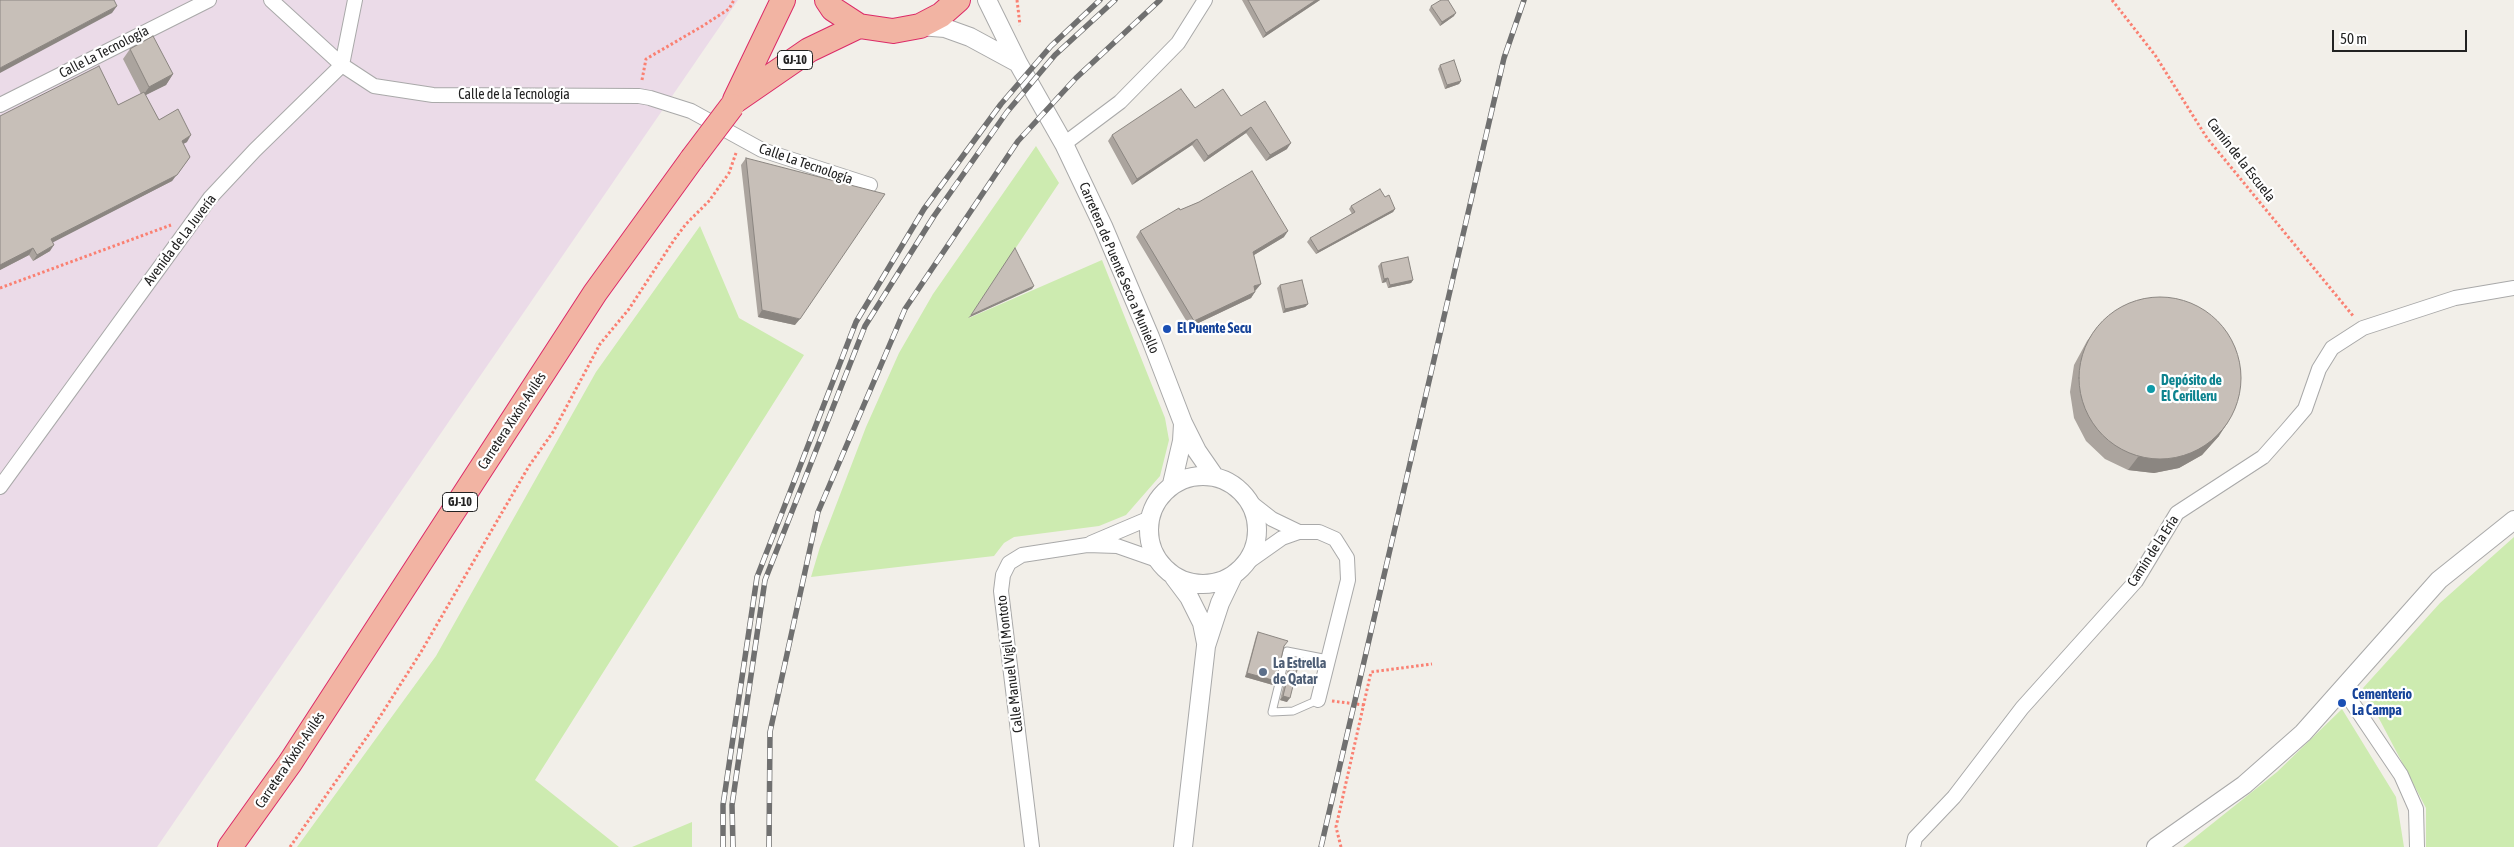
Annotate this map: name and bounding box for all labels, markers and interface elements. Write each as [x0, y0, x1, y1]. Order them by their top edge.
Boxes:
scale bar [2334, 20, 2469, 52]
street label: Calle La Tecnología [56, 22, 152, 82]
text: 50 m [2340, 30, 2367, 47]
road number: GJ-10 [778, 50, 812, 70]
street label: Calle de la Tecnología [458, 87, 570, 103]
street label: Camín de la Escuela [2203, 115, 2279, 205]
street label: Calle La Tecnología [757, 140, 855, 188]
street label: Carretera de Puente Seco a Muniello [1075, 180, 1163, 356]
street label: Avenida de La Juvería [140, 191, 220, 289]
place label: El Puente Secu [1177, 321, 1252, 337]
marker: El Puente Secu [1161, 323, 1173, 335]
street label: Carretera Xixón-Avilés [474, 369, 550, 473]
place label: Depósito de El Cerilleru [2161, 373, 2222, 406]
marker: Depósito de El Cerilleru [2145, 383, 2157, 395]
road number: GJ-10 [442, 492, 478, 512]
street label: Camín de la Ería [2124, 512, 2182, 590]
street label: Calle Manuel Vigil Montoto [993, 594, 1027, 734]
place label: La Estrella de Qatar [1273, 656, 1326, 689]
marker: La Estrella de Qatar [1257, 666, 1269, 678]
place label: Cementerio La Campa [2352, 687, 2412, 720]
marker: Cementerio La Campa [2336, 697, 2348, 709]
street label: Carretera Xixón-Avilés [252, 709, 328, 811]

